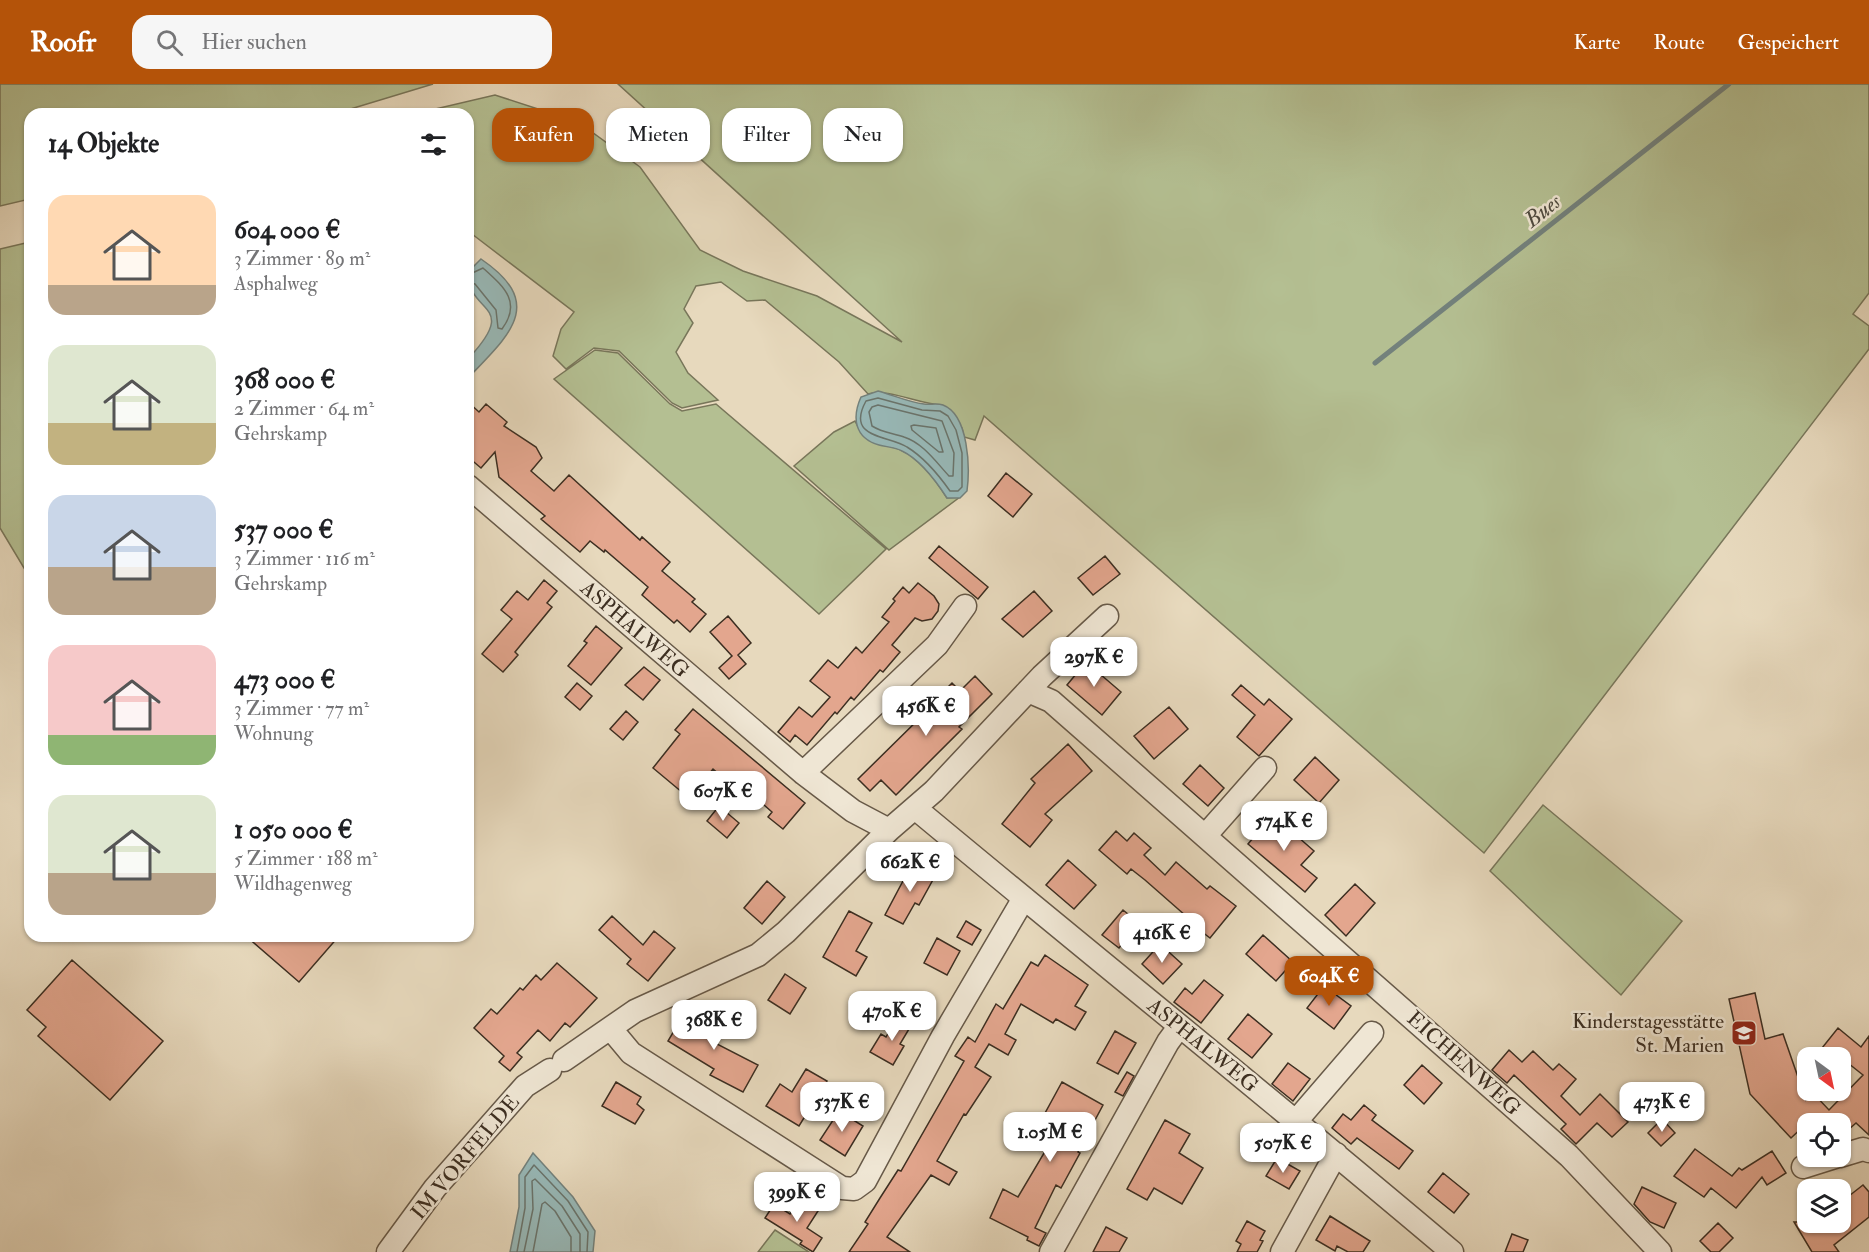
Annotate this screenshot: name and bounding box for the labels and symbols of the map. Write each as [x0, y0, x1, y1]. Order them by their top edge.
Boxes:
water label: Bues [1518, 187, 1567, 234]
street label: ASPHALWEG [574, 574, 695, 684]
pin: 297K € [1045, 637, 1143, 688]
pin: 456K € [877, 686, 975, 737]
pin: 607K € [674, 771, 772, 822]
pin: 574K € [1235, 801, 1333, 852]
pin: 662K € [861, 842, 959, 893]
pin: 416K € [1113, 913, 1211, 964]
pin: 604K € [1280, 956, 1378, 1007]
pin: 470K € [843, 991, 941, 1042]
street label: ASPHALWEG [1141, 992, 1264, 1098]
pin: 368K € [665, 1000, 763, 1051]
street label: EICHENWEG [1401, 1005, 1526, 1122]
place label: Kinderstagesstätte St. Marien [1572, 1008, 1724, 1059]
school or university icon: Kinderstagesstätte St. Marien [1729, 1018, 1759, 1048]
north arrow [1797, 1047, 1851, 1101]
pin: 537K € [793, 1082, 891, 1133]
pin: 473K € [1613, 1082, 1711, 1133]
street label: IM VORFELDE [405, 1089, 526, 1225]
pin: 1.05M € [995, 1112, 1105, 1163]
pin: 507K € [1234, 1123, 1332, 1174]
pin: 399K € [748, 1172, 846, 1223]

